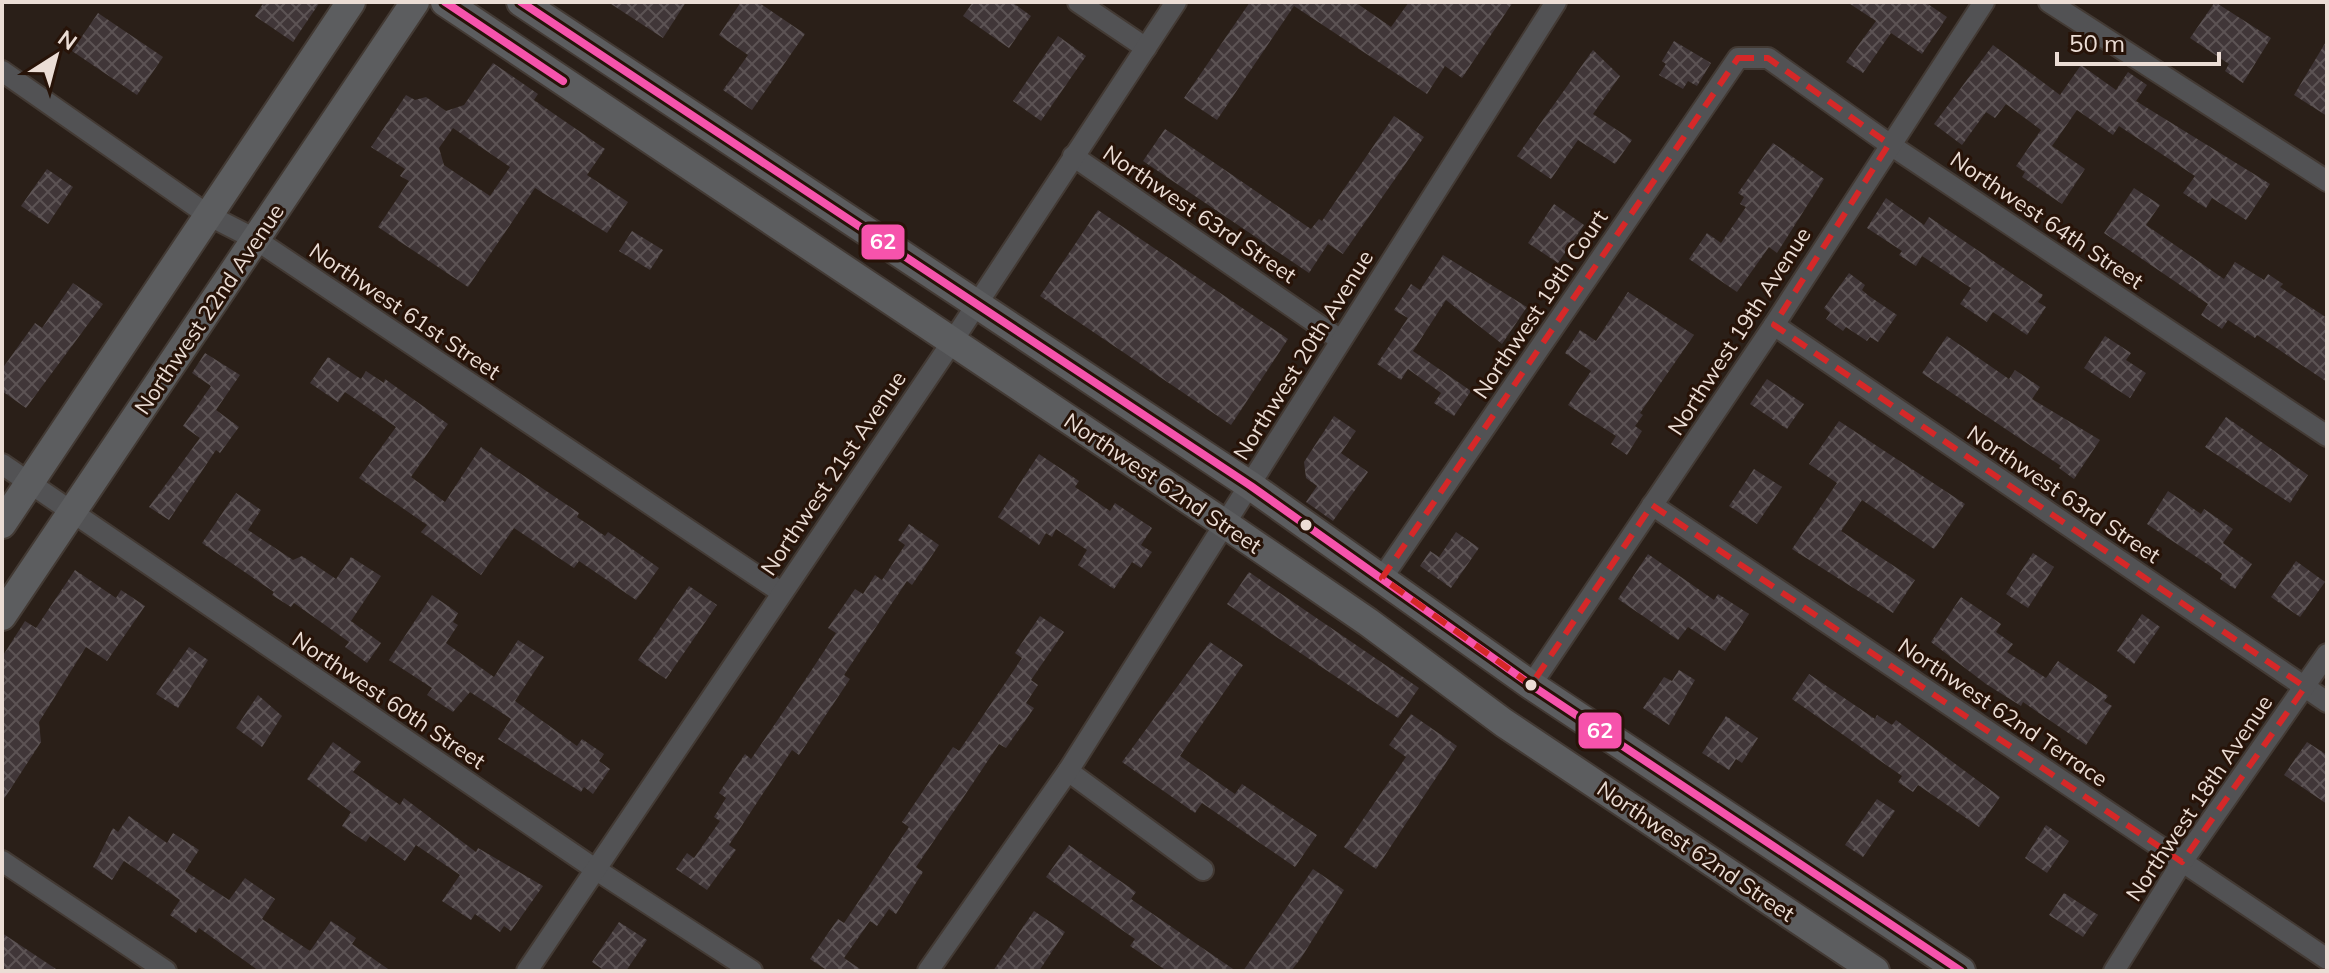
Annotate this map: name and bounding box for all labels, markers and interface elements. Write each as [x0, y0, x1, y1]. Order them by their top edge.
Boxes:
north arrow [16, 16, 96, 96]
scale bar [2057, 16, 2219, 66]
text: N [53, 24, 83, 56]
text: 50 m [2069, 28, 2125, 58]
street label: Northwest 63rd Street [1098, 139, 1302, 289]
street label: Northwest 64th Street [1945, 145, 2149, 295]
street label: Northwest 22nd Avenue [128, 198, 290, 420]
street label: Northwest 19th Court [1466, 204, 1614, 404]
street label: Northwest 19th Avenue [1661, 222, 1817, 440]
line badge: 62 [860, 223, 906, 261]
text: 62 [870, 227, 896, 255]
street label: Northwest 61st Street [304, 237, 506, 386]
street label: Northwest 20th Avenue [1227, 245, 1379, 465]
street label: Northwest 21st Avenue [754, 365, 912, 581]
street label: Northwest 62nd Street [1059, 406, 1267, 560]
street label: Northwest 63rd Street [1962, 419, 2166, 569]
unlabelled marker [1298, 517, 1314, 533]
street label: Northwest 60th Street [287, 625, 491, 775]
street label: Northwest 62nd Terrace [1893, 631, 2113, 793]
unlabelled marker [1523, 677, 1539, 693]
street label: Northwest 18th Avenue [2120, 690, 2278, 906]
line badge: 62 [1577, 711, 1623, 750]
text: 62 [1587, 716, 1613, 744]
street label: Northwest 62nd Street [1592, 774, 1800, 928]

